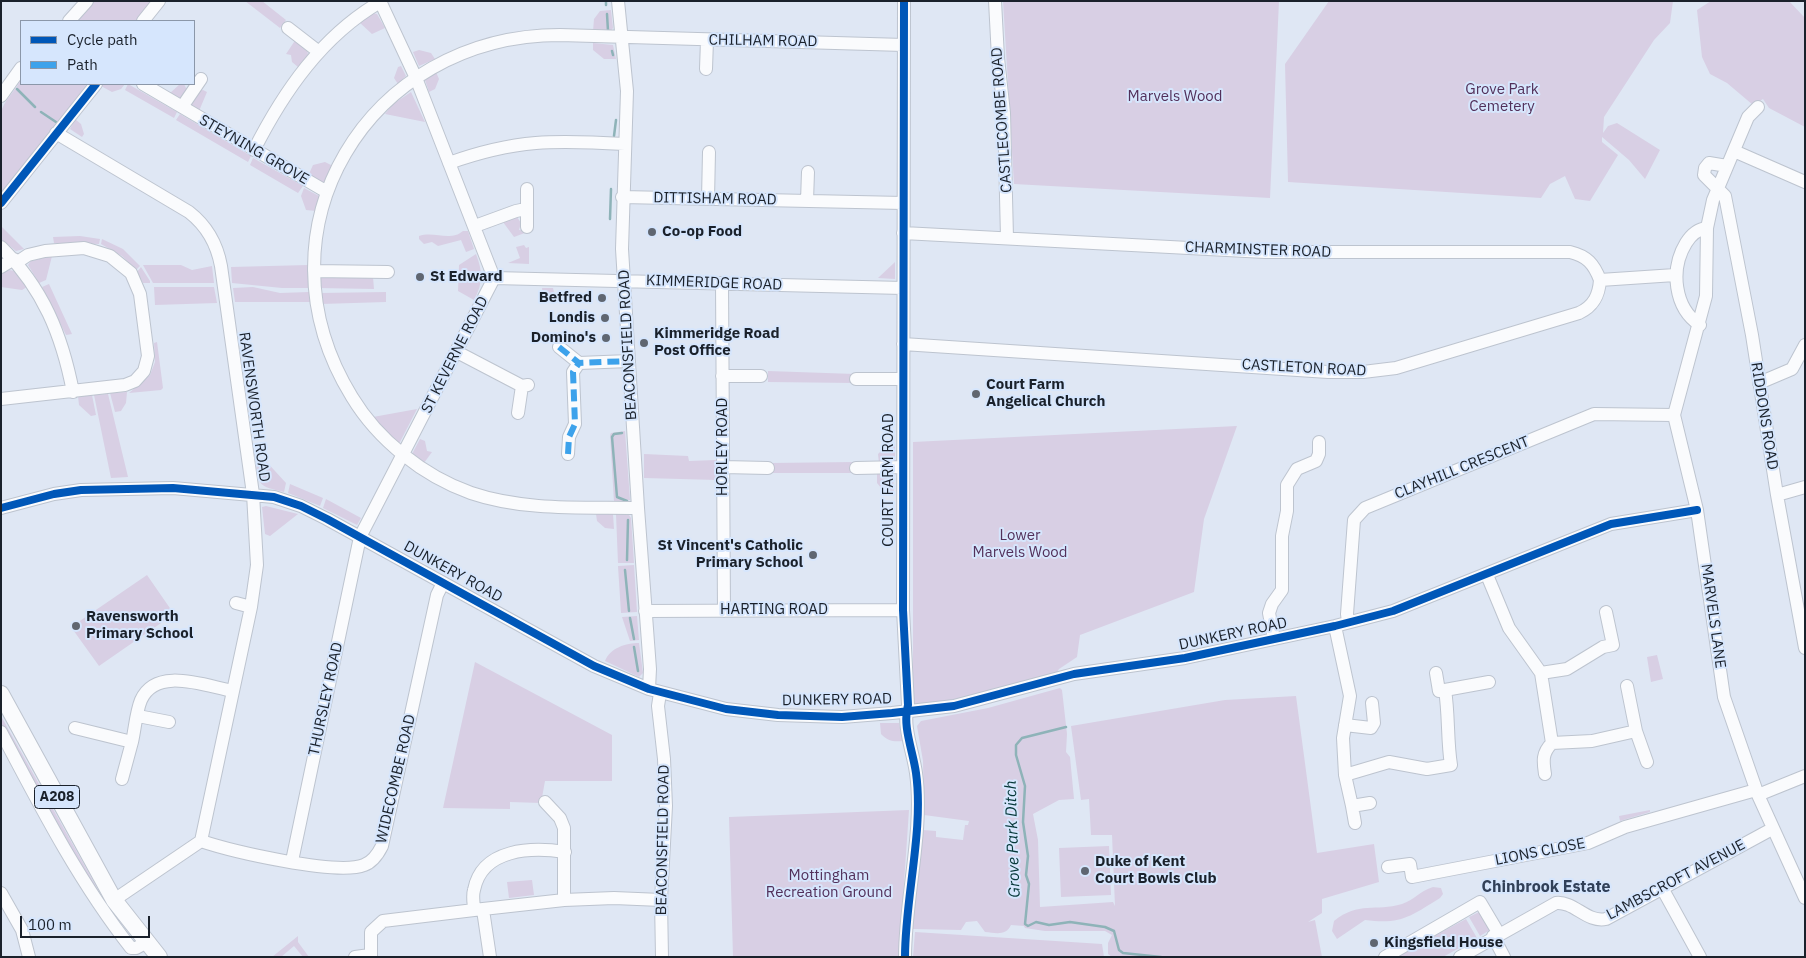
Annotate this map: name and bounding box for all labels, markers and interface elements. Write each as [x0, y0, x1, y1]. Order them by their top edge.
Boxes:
legend [20, 20, 195, 85]
text: Cycle path [67, 30, 138, 49]
street label: CHILHAM ROAD [708, 31, 818, 51]
street label: CASTLECOMBE ROAD [988, 47, 1016, 193]
text: Path [67, 55, 98, 74]
park label: Grove Park Cemetery [1465, 81, 1539, 116]
park label: Marvels Wood [1128, 88, 1222, 106]
street label: STEYNING GROVE [196, 111, 312, 189]
street label: DITTISHAM ROAD [653, 189, 777, 209]
place label: Co-op Food [662, 223, 742, 241]
marker: Co-op Food [646, 226, 658, 238]
street label: CHARMINSTER ROAD [1185, 238, 1331, 262]
place label: St Edward [430, 268, 503, 286]
street label: BEACONSFIELD ROAD [615, 269, 641, 421]
marker: St Edward [414, 271, 426, 283]
street label: KIMMERIDGE ROAD [645, 272, 783, 294]
place label: Betfred [539, 289, 592, 307]
marker: Betfred [596, 292, 608, 304]
street label: ST KEVERNE ROAD [418, 294, 492, 416]
place label: Londis [549, 309, 595, 327]
marker: Londis [599, 312, 611, 324]
place label: Kimmeridge Road Post Office [654, 325, 780, 360]
place label: Domino's [531, 329, 596, 347]
street label: RAVENSWORTH ROAD [235, 331, 273, 483]
marker: Domino's [600, 332, 612, 344]
marker: Kimmeridge Road Post Office [638, 337, 650, 349]
street label: CASTLETON ROAD [1241, 356, 1367, 380]
street label: RIDDONS ROAD [1747, 361, 1781, 471]
place label: Court Farm Angelical Church [986, 376, 1105, 411]
marker: Court Farm Angelical Church [970, 388, 982, 400]
street label: HORLEY ROAD [714, 398, 732, 496]
street label: COURT FARM ROAD [880, 413, 898, 547]
street label: CLAYHILL CRESCENT [1392, 433, 1532, 503]
park label: Lower Marvels Wood [973, 527, 1067, 562]
street label: DUNKERY ROAD [400, 537, 506, 607]
place label: St Vincent's Catholic Primary School [658, 537, 803, 572]
marker: St Vincent's Catholic Primary School [807, 549, 819, 561]
street label: MARVELS LANE [1697, 563, 1729, 669]
street label: HARTING ROAD [720, 601, 828, 619]
place label: Ravensworth Primary School [86, 608, 193, 643]
street label: DUNKERY ROAD [1177, 614, 1289, 654]
marker: Ravensworth Primary School [70, 620, 82, 632]
street label: THURSLEY ROAD [305, 641, 347, 757]
street label: DUNKERY ROAD [782, 690, 892, 710]
street label: WIDECOMBE ROAD [372, 713, 420, 845]
street label: BEACONSFIELD ROAD [653, 764, 673, 916]
water label: Grove Park Ditch [1001, 780, 1025, 898]
road number: A208 [34, 786, 80, 809]
street label: LIONS CLOSE [1493, 834, 1587, 870]
street label: LAMBSCROFT AVENUE [1604, 836, 1748, 924]
place label: Duke of Kent Court Bowls Club [1095, 853, 1217, 888]
marker: Duke of Kent Court Bowls Club [1079, 865, 1091, 877]
park label: Mottingham Recreation Ground [766, 867, 892, 902]
district label: Chinbrook Estate [1481, 877, 1611, 897]
scale bar [22, 906, 152, 938]
text: 100 m [28, 915, 72, 934]
place label: Kingsfield House [1384, 934, 1503, 952]
marker: Kingsfield House [1368, 937, 1380, 949]

